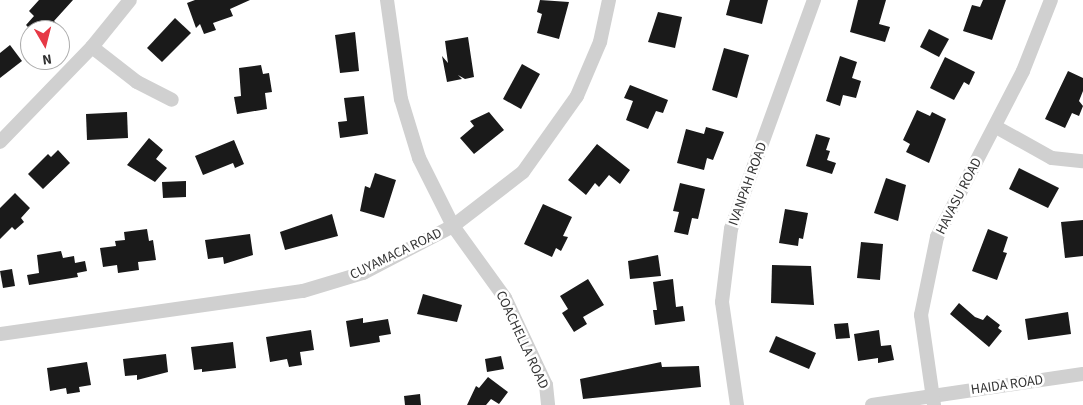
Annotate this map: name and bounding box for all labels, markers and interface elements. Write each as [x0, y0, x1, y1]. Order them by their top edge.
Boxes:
north arrow [20, 20, 70, 70]
text: N [41, 48, 53, 69]
street label: IVANPAH ROAD [725, 140, 771, 228]
street label: HAVASU ROAD [932, 155, 986, 237]
street label: CUYAMACA ROAD [347, 225, 445, 283]
street label: COACHELLA ROAD [492, 288, 552, 392]
street label: HAIDA ROAD [970, 372, 1044, 398]

